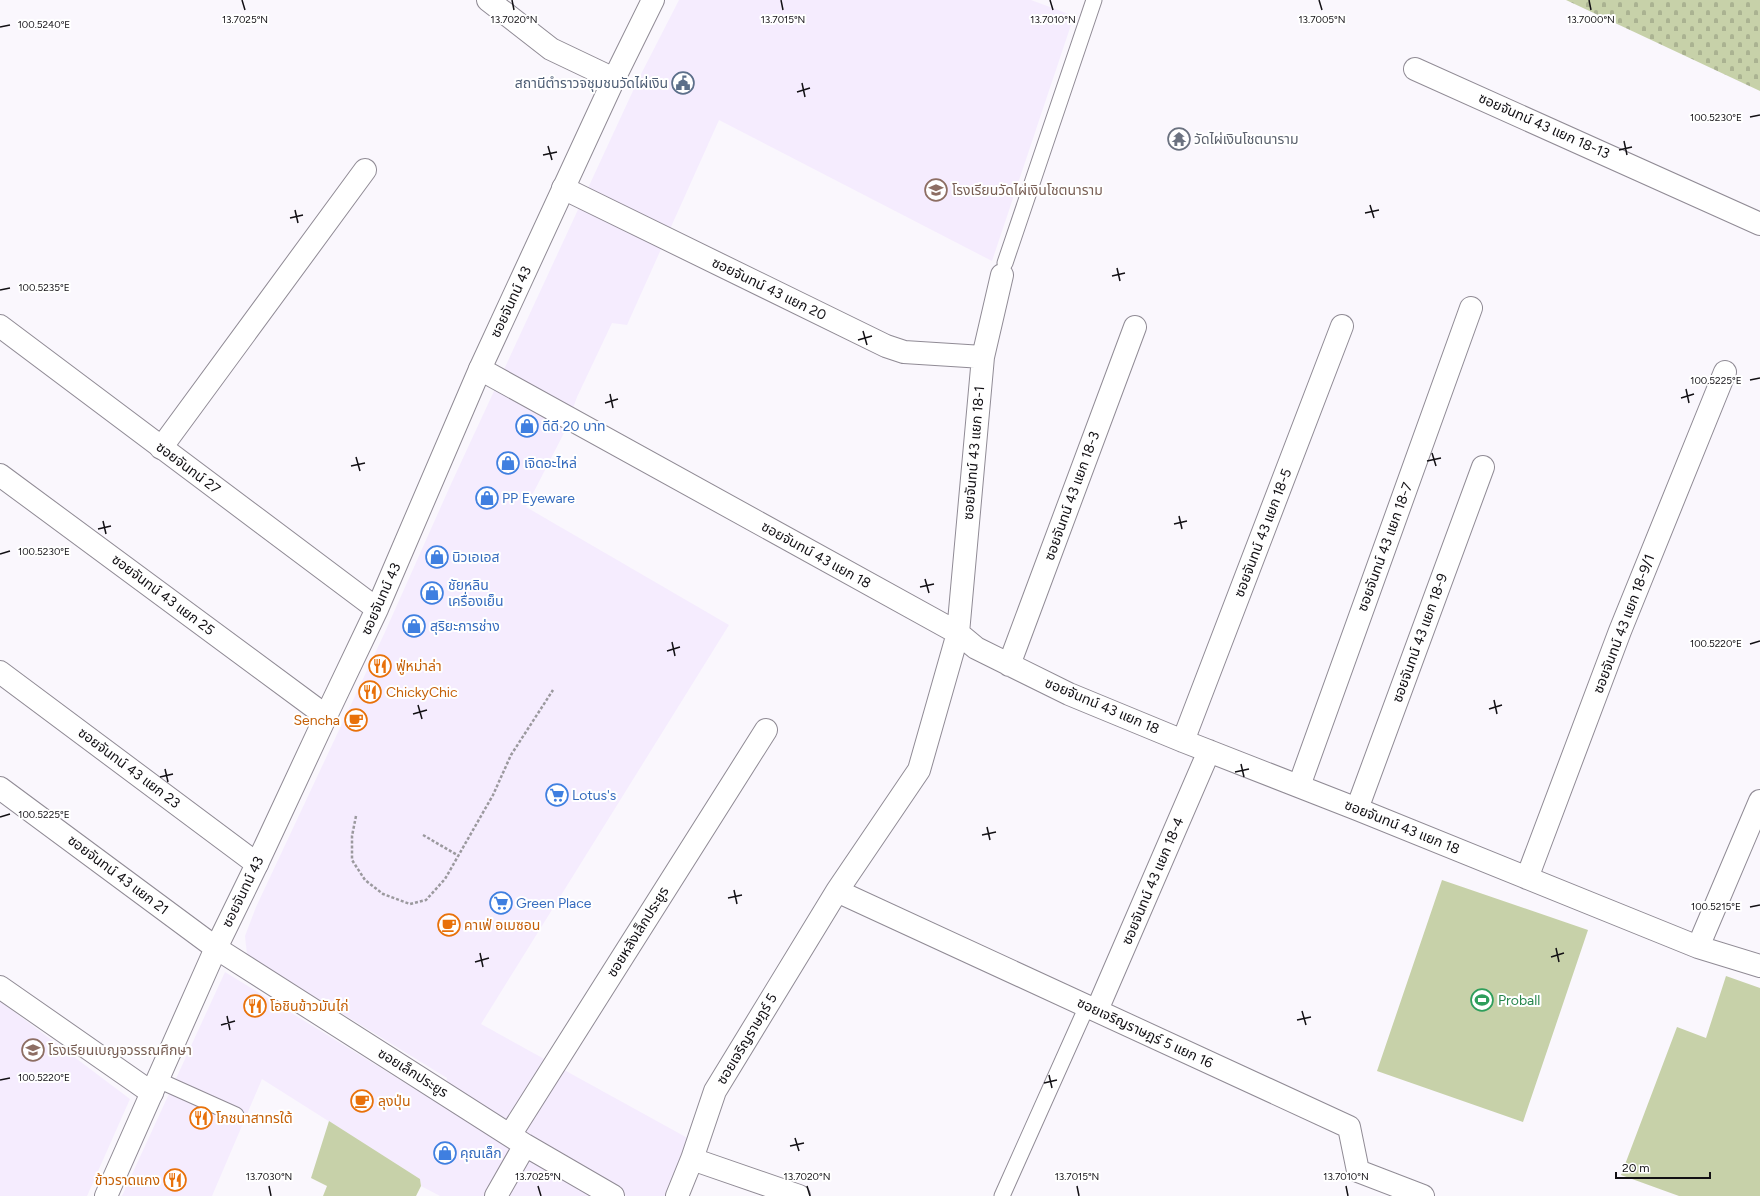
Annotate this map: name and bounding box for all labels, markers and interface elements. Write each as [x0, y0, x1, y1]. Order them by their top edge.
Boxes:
text: 13.7025°N [222, 13, 268, 26]
text: 13.7020°N [491, 13, 537, 26]
text: 13.7015°N [761, 13, 805, 26]
text: 13.7010°N [1030, 13, 1076, 26]
text: 13.7005°N [1298, 13, 1346, 26]
text: 13.7000°N [1567, 13, 1615, 26]
text: 100.5240°E [18, 18, 70, 31]
public building icon: สถานีตำราวจชุมชนวัดไผ่เงิน [670, 70, 696, 96]
place label: สถานีตำราวจชุมชนวัดไผ่เงิน [515, 75, 668, 92]
street label: ซอยจันทน์ 43 แยก 18-13 [1476, 89, 1612, 163]
text: 100.5230°E [1690, 111, 1742, 124]
temple icon: วัดไผ่เงินโชตนาราม [1166, 126, 1192, 152]
place label: วัดไผ่เงินโชตนาราม [1194, 131, 1299, 148]
school or university icon: โรงเรียนวัดไผ่เงินโชตนาราม [923, 177, 949, 203]
place label: โรงเรียนวัดไผ่เงินโชตนาราม [952, 182, 1103, 199]
street label: ซอยจันทน์ 43 แยก 20 [709, 254, 829, 324]
street label: ซอยจันทน์ 43 [487, 263, 535, 341]
text: 100.5235°E [18, 281, 70, 294]
text: 100.5225°E [1690, 374, 1742, 387]
street label: ซอยจันทน์ 43 แยก 18-1 [960, 385, 988, 521]
shop icon: ดีดี 20 บาท [514, 413, 540, 439]
place label: ดีดี 20 บาท [542, 418, 606, 435]
street label: ซอยจันทน์ 43 แยก 18-3 [1041, 429, 1103, 563]
street label: ซอยจันทน์ 27 [153, 438, 224, 498]
shop icon: เจิดอะไหล่ [495, 450, 521, 476]
place label: เจิดอะไหล่ [524, 455, 577, 472]
street label: ซอยจันทน์ 43 แยก 18-5 [1231, 466, 1295, 600]
street label: ซอยจันทน์ 43 แยก 18-7 [1354, 480, 1416, 614]
shop icon: PP Eyeware [474, 485, 500, 511]
place label: PP Eyeware [502, 490, 575, 507]
street label: ซอยจันทน์ 43 แยก 18 [758, 518, 874, 592]
shop icon: นิวเอเอส [424, 544, 450, 570]
text: 100.5230°E [18, 545, 70, 558]
place label: นิวเอเอส [452, 549, 500, 566]
street label: ซอยจันทน์ 43 แยก 25 [108, 551, 218, 639]
street label: ซอยจันทน์ 43 แยก 18-9/1 [1590, 552, 1658, 696]
street label: ซอยจันทน์ 43 [358, 560, 404, 638]
street label: ซอยจันทน์ 43 แยก 18-9 [1389, 571, 1451, 705]
place label: ชัยหลิน เครื่องเย็น [448, 577, 504, 610]
shop icon: ชัยหลิน เครื่องเย็น [419, 580, 445, 606]
shop icon: สุริยะการช่าง [401, 613, 427, 639]
place label: สุริยะการช่าง [430, 618, 500, 635]
text: 100.5220°E [1690, 637, 1742, 650]
restaurant icon: ฟู่หม่าล่า [367, 653, 393, 679]
place label: ฟู่หม่าล่า [396, 658, 442, 675]
street label: ซอยจันทน์ 43 แยก 18 [1042, 674, 1162, 738]
restaurant icon: ChickyChic [357, 679, 383, 705]
place label: ChickyChic [386, 684, 458, 701]
cafe icon: Sencha [343, 707, 369, 733]
place label: Sencha [293, 712, 340, 729]
street label: ซอยจันทน์ 43 แยก 23 [75, 724, 183, 812]
supermarket icon: Lotus's [544, 782, 570, 808]
place label: Lotus's [572, 787, 616, 804]
street label: ซอยจันทน์ 43 แยก 18 [1342, 796, 1462, 858]
text: 100.5225°E [18, 808, 70, 821]
street label: ซอยจันทน์ 43 แยก 18-4 [1118, 814, 1188, 947]
street label: ซอยจันทน์ 43 แยก 21 [64, 832, 172, 918]
street label: ซอยจันทน์ 43 [218, 854, 268, 930]
street label: ซอยหลังเล็กประยูร [603, 883, 673, 980]
supermarket icon: Green Place [488, 890, 514, 916]
place label: Green Place [516, 895, 592, 912]
text: 100.5215°E [1691, 900, 1741, 913]
cafe icon: คาเฟ่ อเมซอน [436, 912, 462, 938]
place label: คาเฟ่ อเมซอน [464, 917, 540, 934]
sports icon: Proball [1469, 987, 1495, 1013]
street label: ซอยเจริญราษฎร์ 5 [713, 990, 781, 1088]
place label: Proball [1498, 992, 1540, 1009]
restaurant icon: โอชินข้าวมันไก่ [242, 993, 268, 1019]
street label: ซอยเจริญราษฎร์ 5 แยก 16 [1074, 994, 1216, 1072]
place label: โอชินข้าวมันไก่ [270, 998, 349, 1015]
school or university icon: โรงเรียนเบญจวรรณศึกษา [20, 1037, 46, 1063]
place label: โรงเรียนเบญจวรรณศึกษา [48, 1042, 192, 1059]
street label: ซอยเล็กประยูร [375, 1045, 451, 1101]
text: 100.5220°E [18, 1071, 70, 1084]
cafe icon: ลุงปุ่น [349, 1088, 375, 1114]
place label: ลุงปุ่น [378, 1093, 411, 1110]
restaurant icon: โภชนาสาทรใต้ [188, 1105, 214, 1131]
place label: โภชนาสาทรใต้ [216, 1110, 293, 1127]
shop icon: คุณเล็ก [432, 1140, 458, 1166]
place label: คุณเล็ก [460, 1145, 502, 1162]
scale bar [1616, 1154, 1710, 1180]
text: 20 m [1622, 1161, 1650, 1175]
restaurant icon: ข้าวราดแกง [162, 1167, 188, 1193]
text: 13.7030°N [246, 1170, 292, 1183]
text: 13.7025°N [515, 1170, 561, 1183]
text: 13.7020°N [784, 1170, 830, 1183]
text: 13.7015°N [1055, 1170, 1099, 1183]
text: 13.7010°N [1323, 1170, 1369, 1183]
place label: ข้าวราดแกง [95, 1172, 160, 1189]

